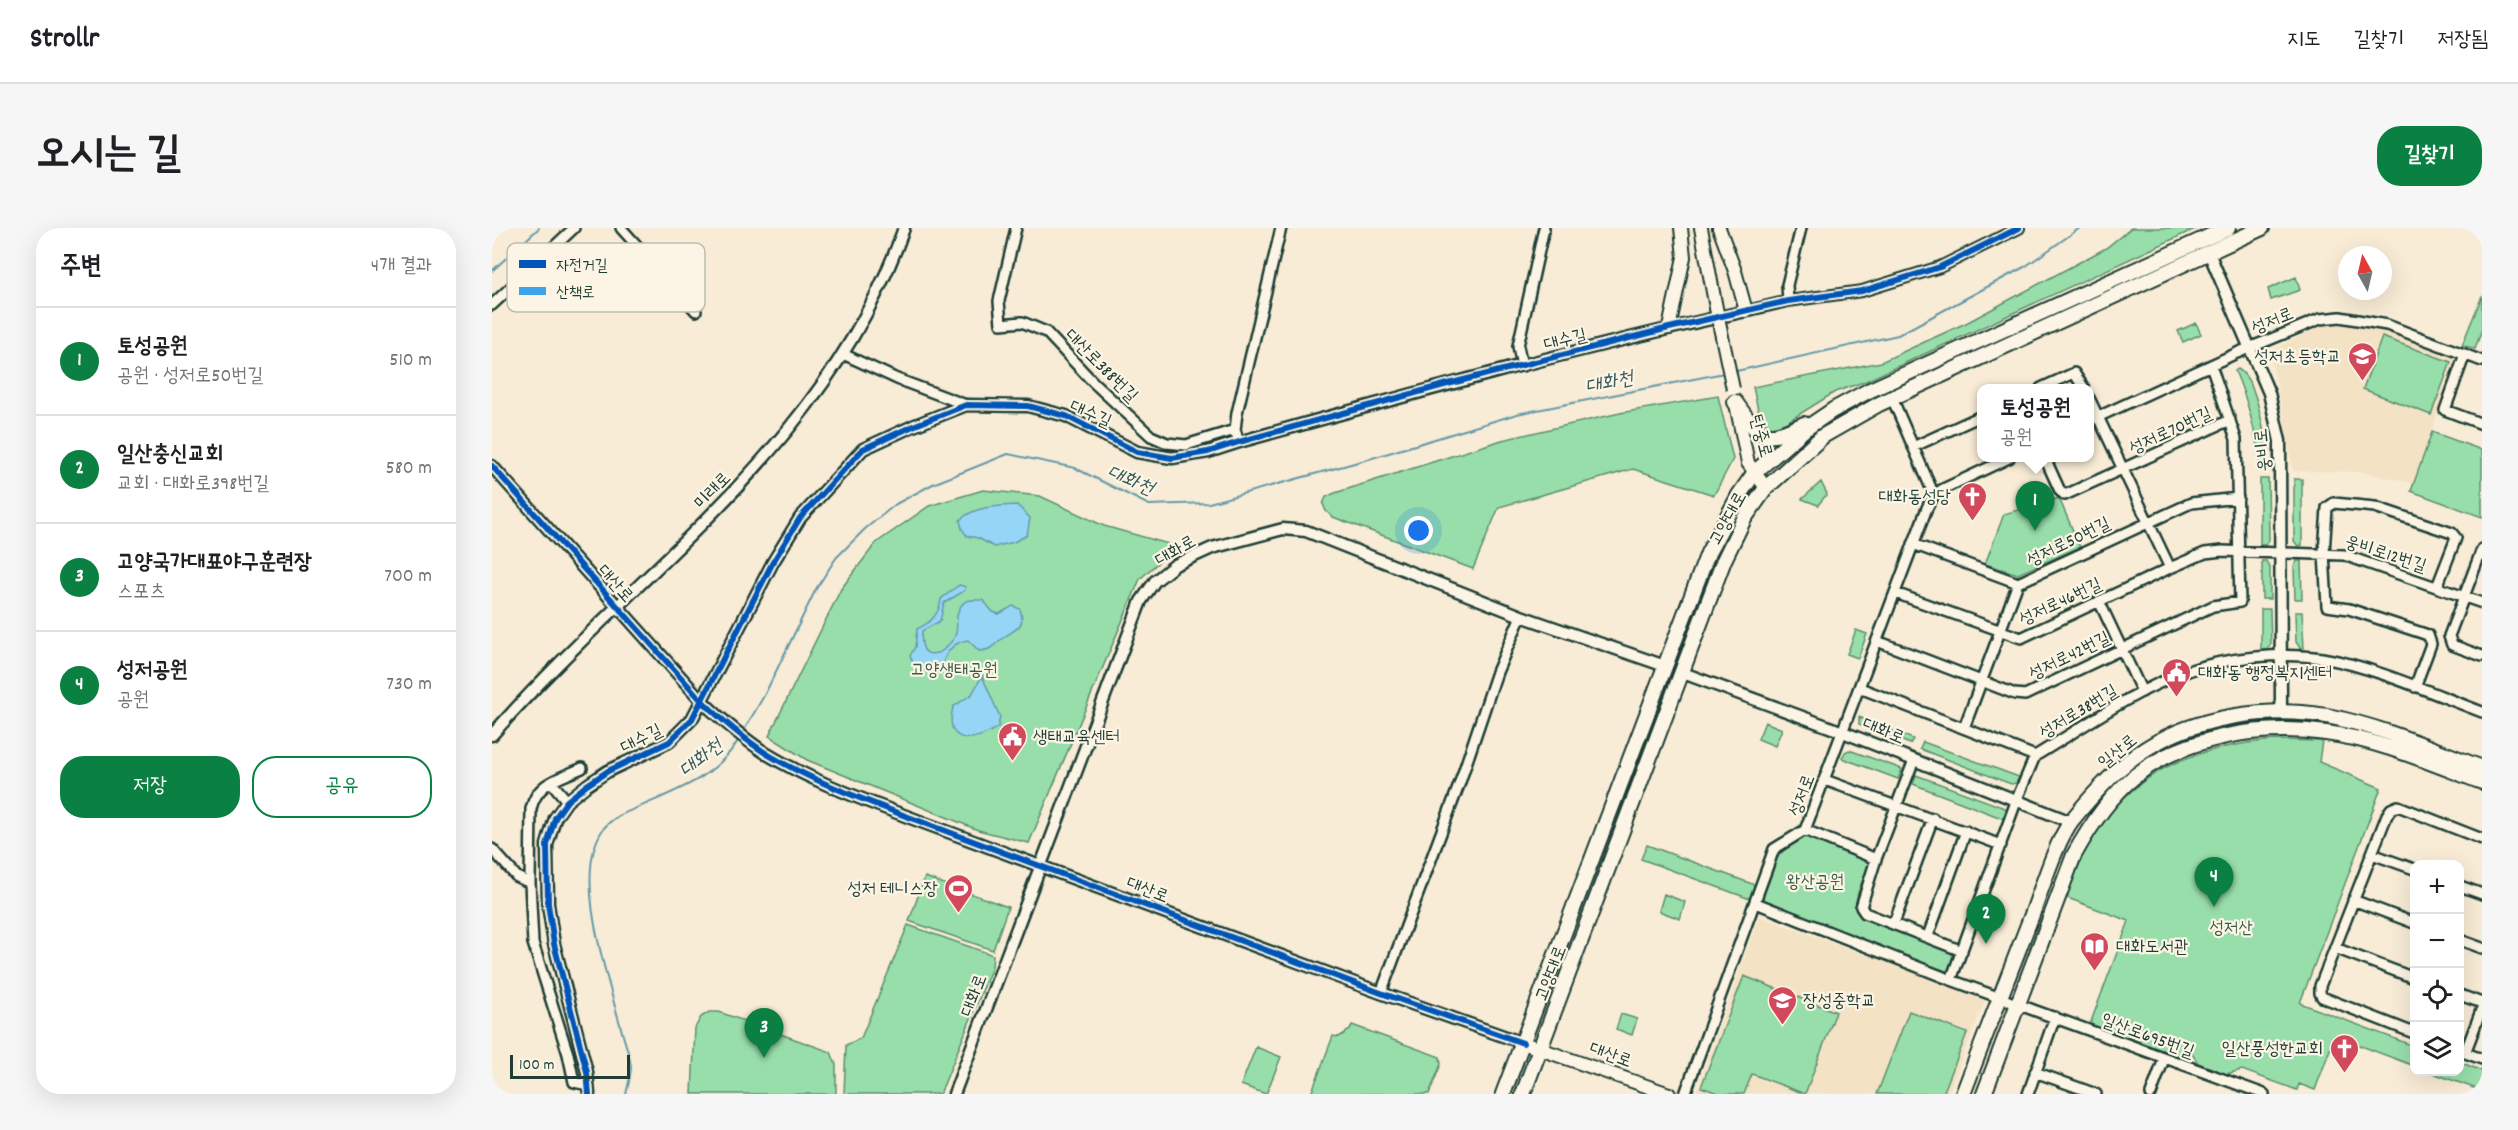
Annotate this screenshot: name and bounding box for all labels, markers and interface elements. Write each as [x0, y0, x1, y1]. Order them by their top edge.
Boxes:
text: Strollr [30, 21, 99, 61]
text: 지도 [2287, 26, 2321, 56]
text: 길찾기 [2354, 26, 2404, 56]
text: 저장됨 [2437, 26, 2488, 56]
button: 길찾기 [2377, 126, 2482, 186]
text: 오시는 길 [36, 127, 181, 187]
legend [507, 243, 705, 312]
north arrow [2338, 246, 2392, 300]
text: 주변 [60, 249, 102, 286]
text: 4개 결과 [371, 253, 432, 281]
text: 자전거길 [556, 255, 608, 278]
text: 산책로 [556, 282, 595, 305]
street label: 성저로 [2248, 303, 2298, 342]
street label: 대산로388번길 [1058, 324, 1143, 410]
street label: 대수길 [1541, 324, 1590, 359]
text: 토성공원 [117, 332, 188, 363]
school or university icon: 성저초등학교 [2346, 340, 2378, 382]
place label: 성저초등학교 [2254, 346, 2341, 371]
text: 1 [77, 347, 82, 375]
text: 510 m [389, 347, 432, 375]
text: 공원 · 성저로50번길 [117, 363, 264, 391]
water label: 대화천 [1583, 365, 1638, 403]
popup [1977, 384, 2094, 462]
text: 토성공원 [2000, 394, 2071, 425]
street label: 대수길 [1065, 395, 1115, 436]
street label: 성저로70번길 [2125, 402, 2217, 462]
street label: 탄중로 [1742, 412, 1777, 461]
text: 공원 [2000, 425, 2032, 453]
street label: 웅비로 [2250, 427, 2279, 473]
text: 일산충신교회 [117, 440, 223, 471]
text: 2 [75, 455, 84, 483]
text: 580 m [386, 455, 432, 483]
water label: 대화천 [1102, 459, 1159, 505]
street label: 미래로 [690, 467, 738, 516]
text: 교회 · 대화로398번길 [117, 471, 269, 499]
church icon: 대화동성당 [1956, 480, 1988, 522]
pin: 1 [2016, 482, 2054, 531]
place label: 대화동성당 [1879, 486, 1952, 511]
street label: 고양대로 [1704, 488, 1754, 551]
street label: 성저로50번길 [2023, 512, 2116, 574]
your location [1404, 516, 1433, 545]
street label: 대화로 [1151, 530, 1201, 574]
street label: 웅비로12번길 [2341, 530, 2430, 580]
text: 고양국가대표야구훈련장 [117, 548, 312, 579]
street label: 대산로 [590, 560, 638, 609]
text: 3 [75, 563, 84, 591]
text: 700 m [384, 563, 432, 591]
street label: 성저로46번길 [2016, 573, 2107, 633]
text: 스포츠 [117, 579, 165, 607]
street label: 성저로42번길 [2025, 627, 2115, 688]
text: 성저공원 [117, 656, 188, 687]
public building icon: 대화동 행정복지센터 [2161, 656, 2193, 698]
park label: 고양생태공원 [911, 659, 997, 684]
place label: 대화동 행정복지센터 [2198, 662, 2332, 687]
text: 4 [75, 671, 84, 699]
text: 730 m [386, 671, 432, 699]
street label: 성저로38번길 [2035, 680, 2124, 746]
text: 공원 [117, 687, 149, 715]
street label: 대화로 [1858, 713, 1908, 752]
street label: 대수길 [617, 719, 668, 761]
public building icon: 생태교육센터 [996, 720, 1028, 762]
place label: 생태교육센터 [1033, 726, 1120, 751]
street label: 일산로 [2094, 730, 2143, 776]
water label: 대화천 [674, 732, 731, 785]
button: 저장 [60, 756, 240, 818]
button: 공유 [252, 756, 432, 818]
street label: 성저로 [1784, 771, 1823, 821]
pin: 4 [2194, 858, 2234, 907]
map controls [2410, 860, 2464, 1076]
button: + [2410, 860, 2464, 914]
park label: 왕산공원 [1786, 871, 1844, 896]
sports icon: 성저 테니스장 [943, 872, 975, 914]
street label: 대산로 [1122, 872, 1172, 911]
place label: 성저 테니스장 [847, 878, 938, 903]
pin: 2 [1966, 894, 2006, 944]
button: − [2410, 914, 2464, 968]
park label: 성저산 [2209, 917, 2253, 942]
library icon: 대화도서관 [2079, 930, 2111, 972]
place label: 대화도서관 [2116, 936, 2188, 961]
street label: 고양대로 [1530, 942, 1574, 1005]
button: locate [2410, 968, 2464, 1022]
street label: 대화로 [956, 971, 995, 1021]
school or university icon: 장성중학교 [1766, 984, 1798, 1026]
place label: 장성중학교 [1803, 990, 1875, 1015]
pin: 3 [744, 1008, 784, 1058]
street label: 일산로695번길 [2097, 1009, 2198, 1066]
button: layers [2410, 1022, 2464, 1076]
church icon: 일산풍성한교회 [2328, 1032, 2360, 1074]
street label: 대산로 [1585, 1037, 1635, 1076]
place label: 일산풍성한교회 [2222, 1038, 2323, 1063]
scale bar [510, 1052, 630, 1080]
text: 100 m [519, 1054, 555, 1077]

